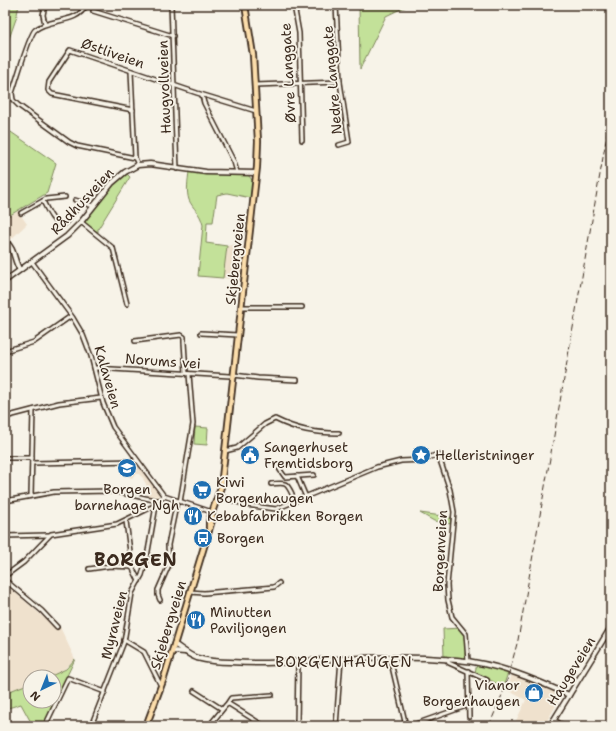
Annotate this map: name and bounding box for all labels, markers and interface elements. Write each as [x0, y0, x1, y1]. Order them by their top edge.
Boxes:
street label: Øvre Langgate [276, 22, 300, 124]
street label: Nedre Langgate [318, 25, 346, 135]
street label: Østliveien [79, 34, 147, 72]
street label: Haugvollveien [153, 39, 175, 134]
street label: Rådhusveien [46, 163, 118, 238]
street label: Skjebergveien [221, 212, 249, 306]
street label: Kalaveien [90, 343, 126, 411]
street label: Norums vei [125, 349, 201, 373]
place label: Sangerhuset Fremtidsborg [264, 438, 353, 472]
public building icon: Sangerhuset Fremtidsborg [239, 444, 261, 466]
place icon: Helleristninger [410, 444, 432, 466]
place label: Helleristninger [435, 446, 535, 464]
school or university icon: Borgen barnehage Ngh [116, 457, 138, 479]
place label: Kiwi Borgenhaugen [216, 473, 314, 507]
supermarket icon: Kiwi Borgenhaugen [191, 479, 213, 501]
place label: Borgen barnehage Ngh [74, 480, 180, 514]
restaurant icon: Kebabfabrikken Borgen [182, 505, 204, 527]
place label: Kebabfabrikken Borgen [207, 507, 364, 525]
street label: Borgenveien [429, 509, 451, 593]
bus stop icon: Borgen [192, 527, 214, 549]
place label: Borgen [217, 529, 265, 547]
district label: BORGEN [94, 548, 178, 572]
street label: Skjebergveien [146, 578, 190, 672]
street label: Myraveien [97, 588, 131, 661]
place label: Minutten Paviljongen [210, 603, 287, 637]
restaurant icon: Minutten Paviljongen [185, 609, 207, 631]
street label: Haugeveien [543, 633, 600, 709]
district label: BORGENHAUGEN [275, 652, 413, 672]
north arrow [22, 669, 62, 709]
place label: Vianor Borgenhaugen [423, 676, 520, 710]
shop icon: Vianor Borgenhaugen [523, 682, 545, 704]
text: N [27, 687, 44, 704]

